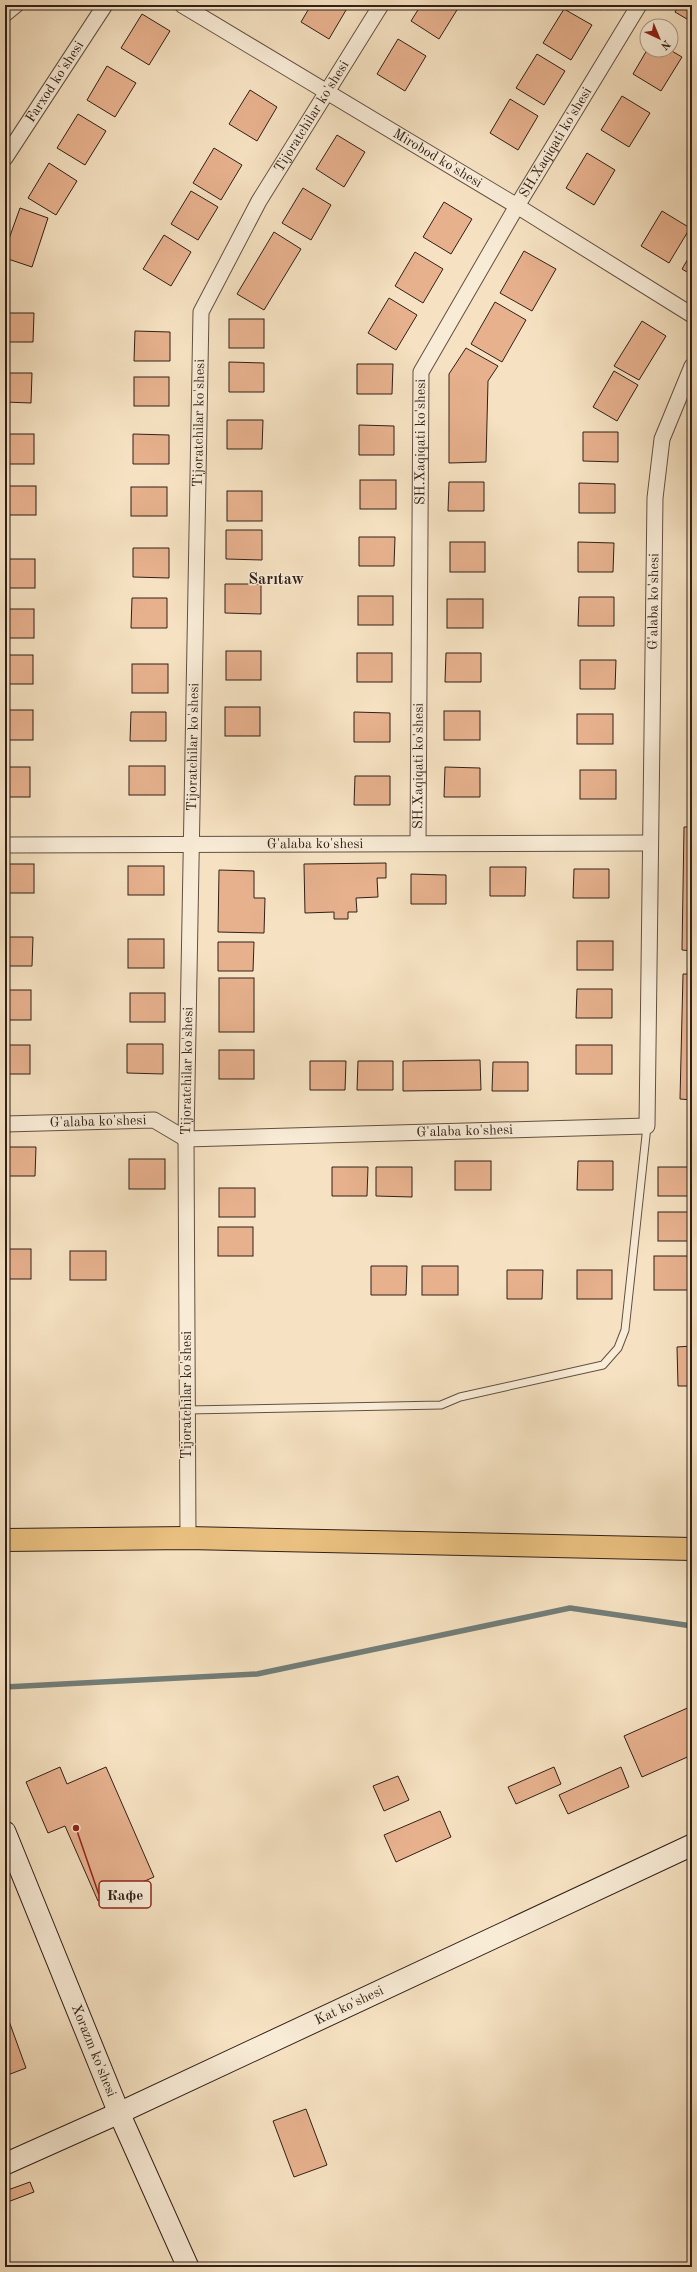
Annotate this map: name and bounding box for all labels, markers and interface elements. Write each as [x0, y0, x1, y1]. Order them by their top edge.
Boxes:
north arrow [639, 18, 679, 58]
text: N [658, 37, 672, 51]
street label: Farxod ko'shesi [23, 38, 86, 125]
street label: Tijoratchilar ko'shesi [272, 58, 352, 175]
street label: SH.Xaqiqati ko'shesi [517, 85, 594, 200]
street label: Mirobod ko'shesi [391, 126, 485, 190]
street label: Tijoratchilar ko'shesi [191, 359, 207, 487]
street label: SH.Xaqiqati ko'shesi [413, 379, 428, 505]
street label: G'alaba ko'shesi [646, 553, 661, 650]
district label: Sarıtaw [248, 572, 304, 588]
street label: Tijoratchilar ko'shesi [185, 683, 201, 811]
street label: SH.Xaqiqati ko'shesi [411, 703, 426, 829]
street label: G'alaba ko'shesi [267, 837, 364, 851]
street label: Tijoratchilar ko'shesi [179, 1007, 195, 1135]
street label: G'alaba ko'shesi [49, 1113, 147, 1130]
street label: G'alaba ko'shesi [416, 1123, 513, 1140]
street label: Tijoratchilar ko'shesi [180, 1331, 194, 1459]
callout: Кафе [99, 1881, 151, 1908]
text: Кафе [107, 1889, 143, 1904]
street label: Kat ko'shesi [313, 1983, 386, 2027]
street label: Xorazm ko'shesi [69, 2002, 119, 2099]

